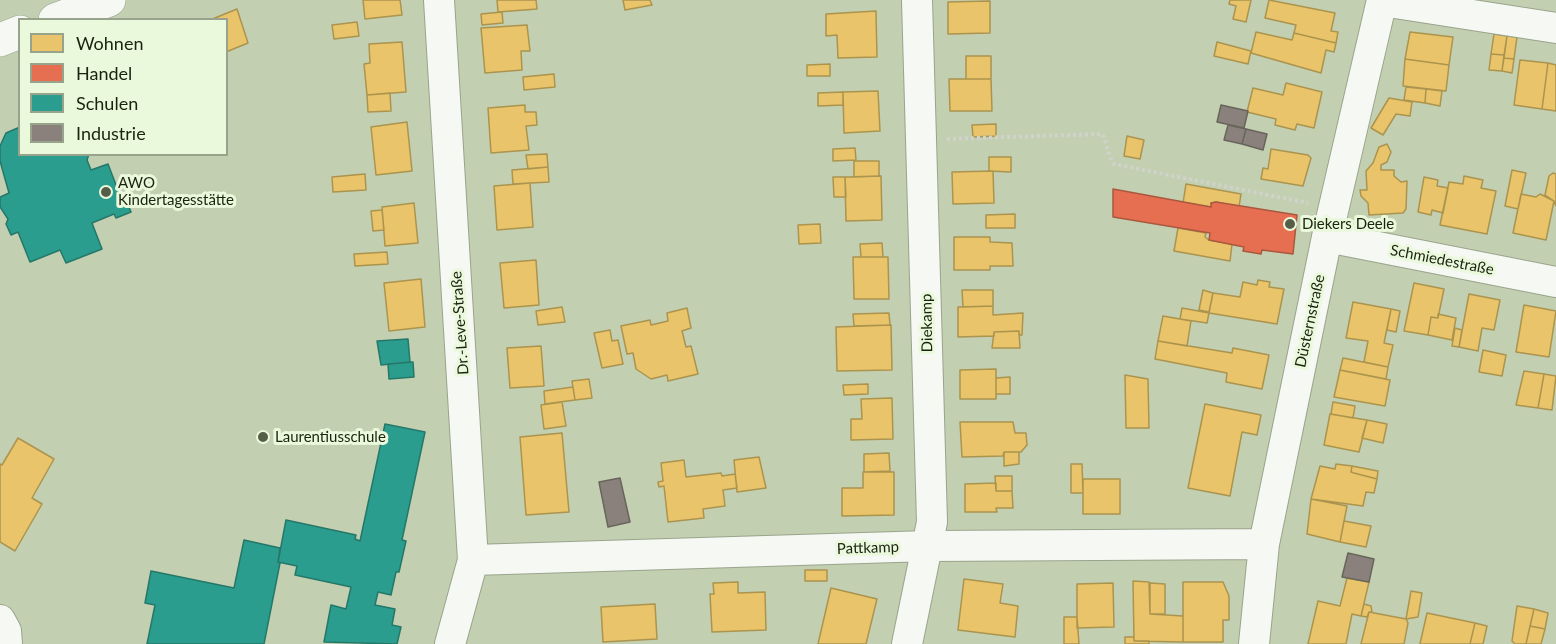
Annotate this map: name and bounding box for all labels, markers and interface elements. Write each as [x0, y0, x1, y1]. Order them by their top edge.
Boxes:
legend [18, 18, 228, 156]
text: Wohnen [76, 32, 143, 54]
text: Handel [76, 62, 132, 84]
text: Schulen [76, 92, 138, 114]
text: Industrie [76, 122, 146, 144]
place label: AWO Kindertagesstätte [118, 174, 234, 209]
marker: AWO Kindertagesstätte [99, 185, 113, 199]
place label: Diekers Deele [1302, 215, 1394, 233]
marker: Diekers Deele [1283, 217, 1297, 231]
street label: Schmiedestraße [1389, 241, 1495, 279]
street label: Dr.-Leve-Straße [447, 271, 473, 375]
street label: Düsternstraße [1291, 273, 1329, 369]
street label: Diekamp [917, 294, 937, 352]
place label: Laurentiusschule [275, 428, 386, 446]
marker: Laurentiusschule [256, 430, 270, 444]
street label: Pattkamp [837, 538, 899, 558]

